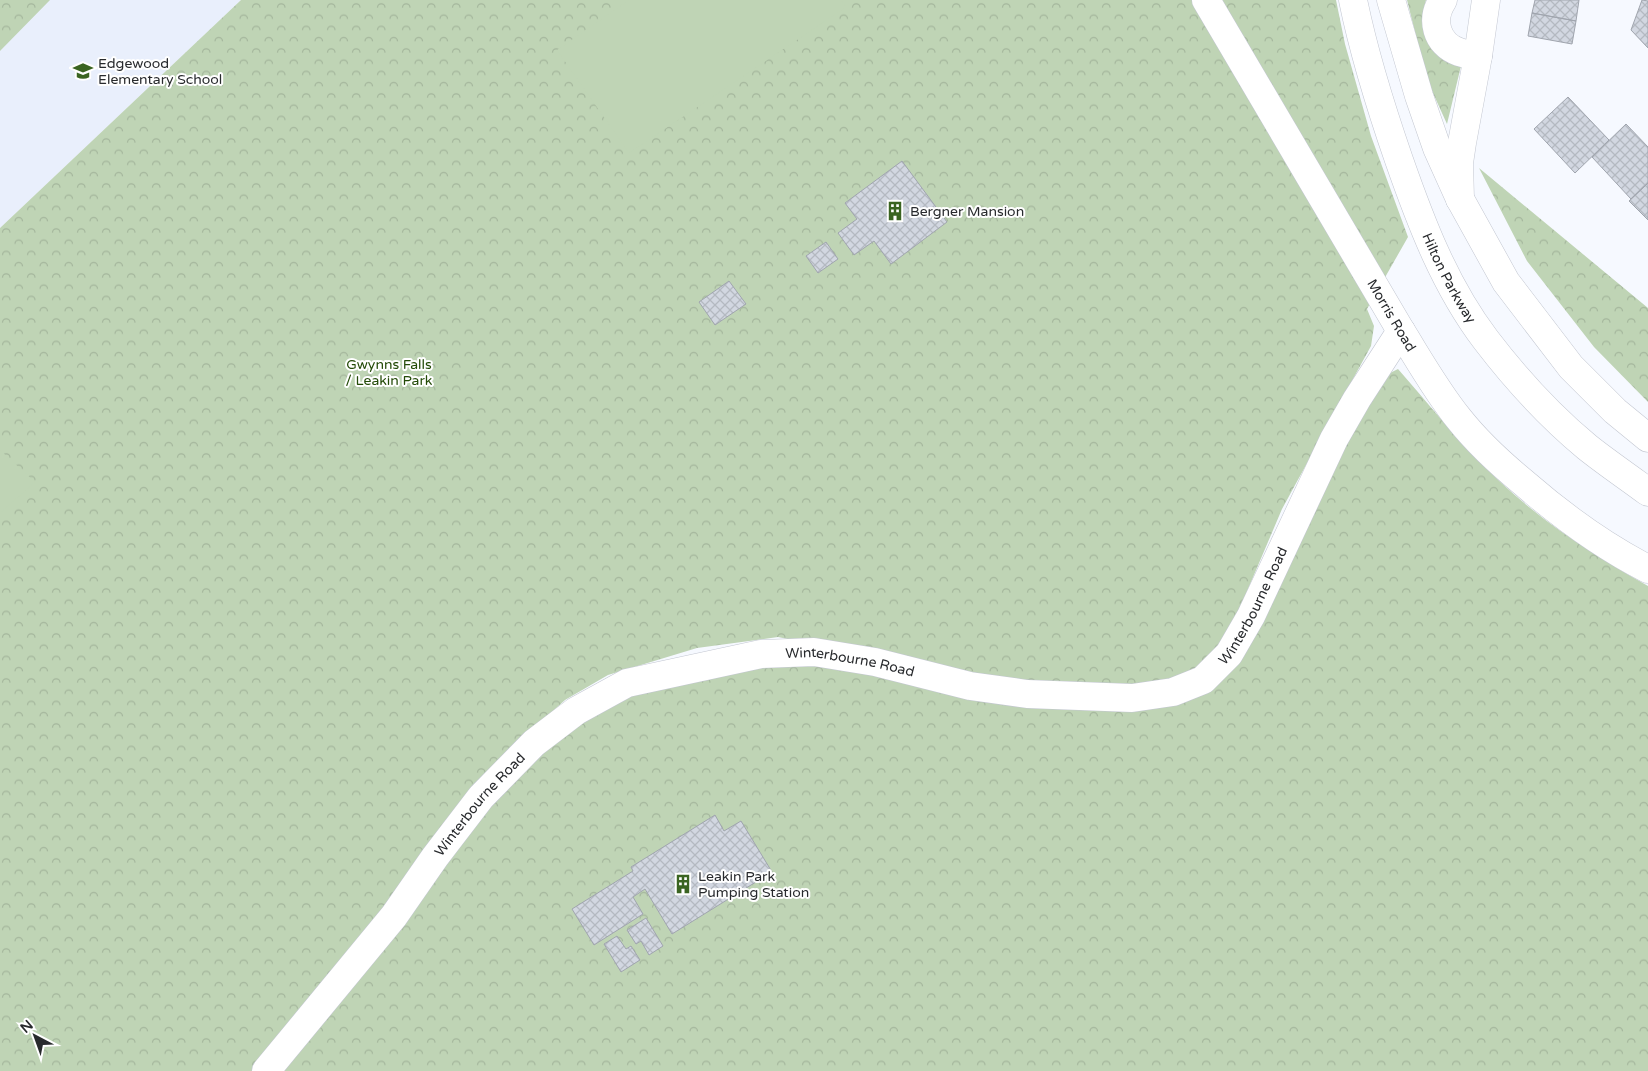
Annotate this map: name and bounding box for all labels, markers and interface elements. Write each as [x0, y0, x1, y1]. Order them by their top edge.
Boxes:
place label: Edgewood Elementary School [98, 55, 222, 88]
school or university icon: Edgewood Elementary School [72, 60, 94, 82]
building icon: Bergner Mansion [884, 200, 906, 222]
place label: Bergner Mansion [910, 203, 1024, 220]
street label: Hilton Parkway [1418, 230, 1480, 327]
street label: Morris Road [1363, 276, 1420, 355]
park label: Gwynns Falls / Leakin Park [346, 356, 433, 389]
street label: Winterbourne Road [1215, 544, 1291, 669]
street label: Winterbourne Road [785, 644, 916, 681]
street label: Winterbourne Road [431, 749, 529, 860]
place label: Leakin Park Pumping Station [698, 868, 809, 901]
building icon: Leakin Park Pumping Station [672, 873, 694, 895]
north arrow [10, 1011, 60, 1061]
text: N [17, 1016, 37, 1037]

